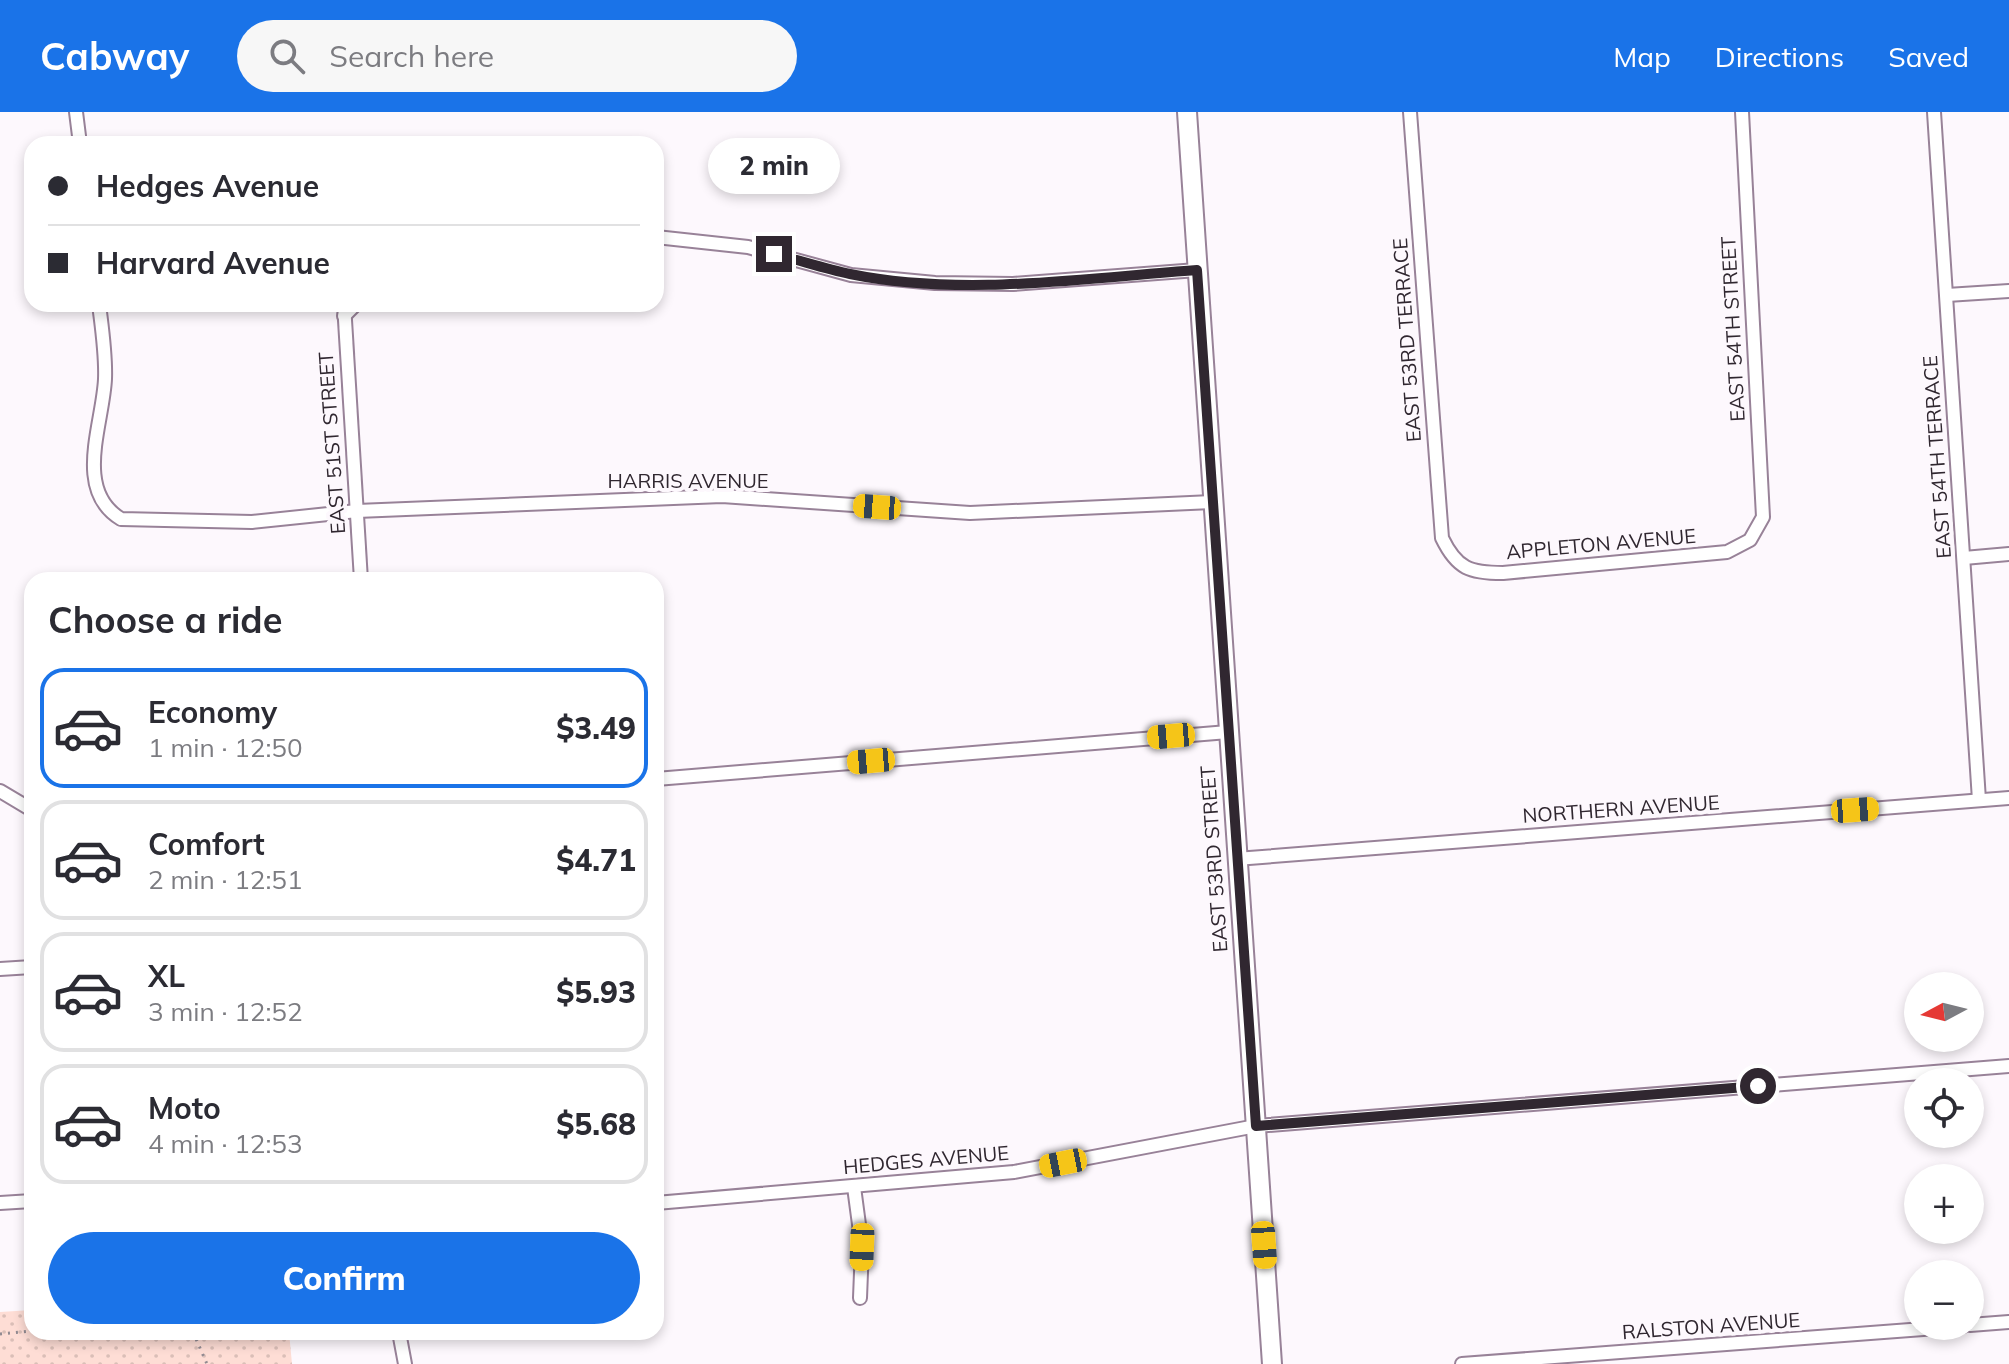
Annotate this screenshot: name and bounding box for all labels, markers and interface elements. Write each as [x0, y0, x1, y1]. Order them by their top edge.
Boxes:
search box [237, 20, 797, 92]
text: Cabway [40, 32, 189, 80]
icon: search [265, 34, 309, 78]
text: Search here [329, 37, 494, 75]
text: Map [1613, 39, 1671, 74]
text: Directions [1715, 39, 1844, 74]
text: Saved [1888, 39, 1969, 74]
callout: 2 min [708, 138, 840, 194]
text: 2 min [739, 149, 809, 182]
text: Hedges Avenue [96, 167, 319, 205]
route end [756, 236, 792, 272]
street label: EAST 54TH STREET [1715, 236, 1750, 422]
street label: EAST 53RD TERRACE [1387, 237, 1426, 443]
text: Harvard Avenue [96, 244, 330, 282]
street label: EAST 51ST STREET [313, 351, 350, 535]
street label: EAST 54TH TERRACE [1917, 355, 1956, 559]
street label: HARRIS AVENUE [607, 468, 769, 493]
car [852, 493, 902, 521]
street label: APPLETON AVENUE [1505, 523, 1697, 564]
text: Choose a ride [48, 597, 282, 642]
icon: car [52, 692, 124, 764]
text: Economy [148, 693, 277, 731]
text: $3.49 [556, 709, 636, 747]
car [1146, 722, 1196, 750]
text: 1 min · 12:50 [148, 731, 303, 764]
car [846, 747, 896, 775]
street label: EAST 53RD STREET [1195, 765, 1232, 953]
street label: NORTHERN AVENUE [1522, 789, 1720, 828]
car [1830, 796, 1880, 824]
icon: car [52, 824, 124, 896]
text: Comfort [148, 825, 265, 863]
text: $4.71 [556, 841, 636, 879]
text: 2 min · 12:51 [148, 863, 303, 896]
icon: car [52, 956, 124, 1028]
text: XL [148, 957, 185, 995]
north arrow [1904, 972, 1984, 1052]
map controls [1904, 972, 1984, 1340]
text: $5.93 [556, 973, 636, 1011]
text: 3 min · 12:52 [148, 995, 303, 1028]
route start [1740, 1068, 1776, 1104]
button: locate [1904, 1068, 1984, 1148]
icon: car [52, 1088, 124, 1160]
text: Moto [148, 1089, 221, 1127]
text: $5.68 [556, 1105, 636, 1143]
text: 4 min · 12:53 [148, 1127, 303, 1160]
street label: HEDGES AVENUE [842, 1140, 1010, 1179]
car [1037, 1147, 1089, 1179]
button: + [1904, 1164, 1984, 1244]
car [1250, 1220, 1278, 1270]
car [849, 1223, 875, 1271]
button: Confirm [48, 1232, 640, 1324]
button: − [1904, 1260, 1984, 1340]
street label: RALSTON AVENUE [1621, 1307, 1801, 1344]

